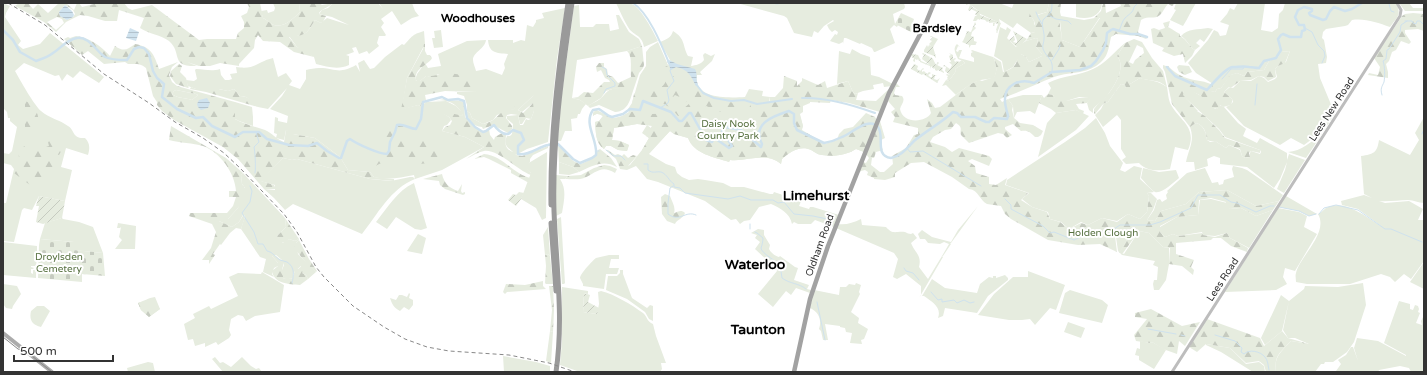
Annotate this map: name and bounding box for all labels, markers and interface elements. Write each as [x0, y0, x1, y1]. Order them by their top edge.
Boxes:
district label: Woodhouses [441, 11, 515, 25]
district label: Bardsley [913, 21, 962, 36]
street label: Lees New Road [1307, 75, 1357, 144]
park label: Daisy Nook Country Park [697, 118, 759, 142]
district label: Limehurst [783, 187, 850, 204]
street label: Oldham Road [803, 213, 837, 278]
park label: Holden Clough [1068, 227, 1138, 239]
park label: Droylsden Cemetery [35, 251, 83, 275]
street label: Lees Road [1204, 255, 1241, 304]
district label: Waterloo [725, 256, 786, 273]
district label: Taunton [730, 321, 785, 338]
scale bar [14, 337, 113, 363]
text: 500 m [20, 344, 57, 358]

